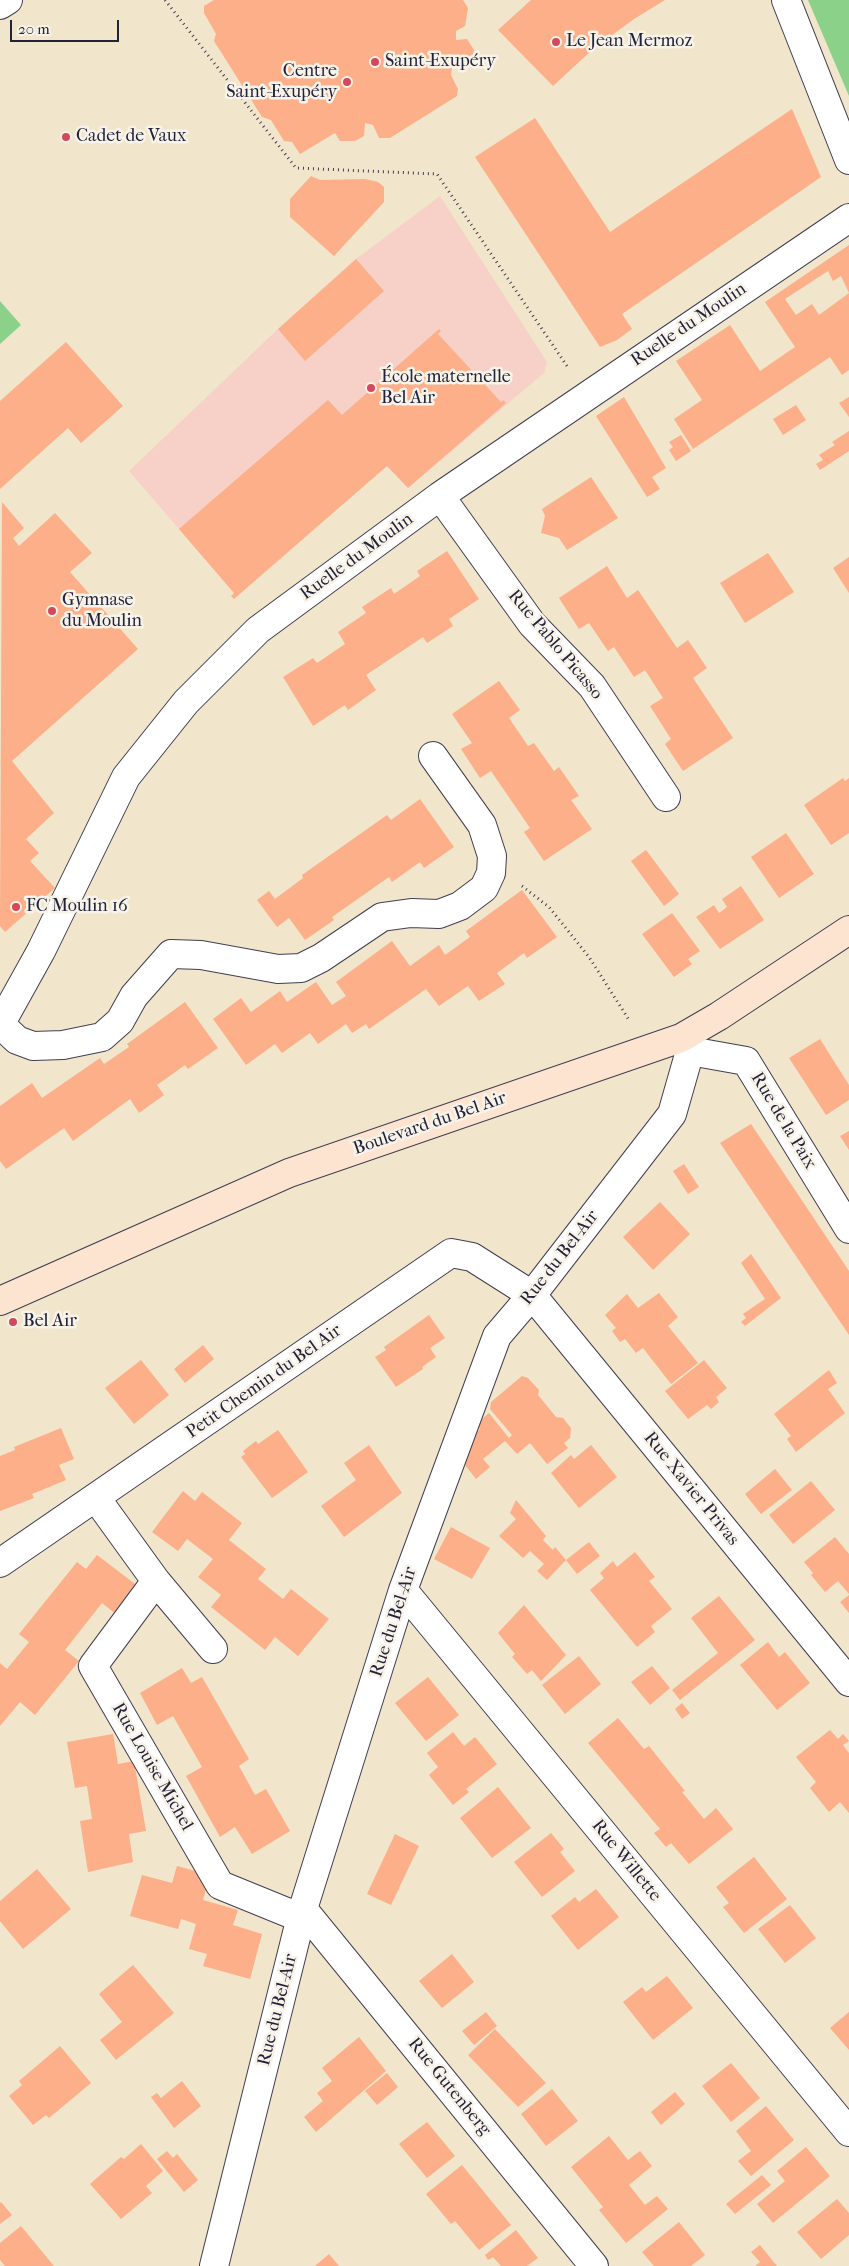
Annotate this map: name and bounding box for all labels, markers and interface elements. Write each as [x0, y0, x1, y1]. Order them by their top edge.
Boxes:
scale bar [12, 10, 121, 42]
text: 20 m [18, 20, 50, 38]
place label: Le Jean Mermoz [566, 31, 692, 53]
marker: Le Jean Mermoz [550, 36, 562, 48]
place label: Saint-Exupéry [385, 51, 496, 73]
marker: Saint-Exupéry [369, 56, 381, 68]
place label: Centre Saint-Exupéry [226, 61, 337, 104]
marker: Centre Saint-Exupéry [341, 76, 353, 88]
place label: Cadet de Vaux [76, 126, 186, 148]
marker: Cadet de Vaux [60, 131, 72, 143]
street label: Ruelle du Moulin [627, 279, 751, 371]
place label: École maternelle Bel Air [381, 367, 511, 409]
marker: École maternelle Bel Air [365, 382, 377, 394]
street label: Ruelle du Moulin [296, 509, 418, 605]
street label: Rue Pablo Picasso [503, 586, 607, 704]
place label: Gymnase du Moulin [62, 590, 142, 632]
marker: Gymnase du Moulin [46, 605, 58, 617]
place label: FC Moulin 16 [26, 896, 128, 918]
marker: FC Moulin 16 [10, 901, 22, 913]
street label: Rue de la Paix [746, 1069, 820, 1173]
street label: Boulevard du Bel Air [351, 1088, 509, 1160]
street label: Rue du Bel-Air [516, 1206, 604, 1310]
place label: Bel Air [23, 1311, 77, 1333]
marker: Bel Air [7, 1316, 19, 1328]
street label: Petit Chemin du Bel Air [182, 1320, 346, 1444]
street label: Rue Xavier Privas [639, 1428, 743, 1550]
street label: Rue du Bel-Air [366, 1564, 422, 1680]
street label: Rue Louise Michel [107, 1699, 197, 1835]
street label: Rue Willette [586, 1816, 666, 1906]
street label: Rue du Bel-Air [254, 1952, 302, 2068]
street label: Rue Gutenberg [403, 2034, 495, 2140]

